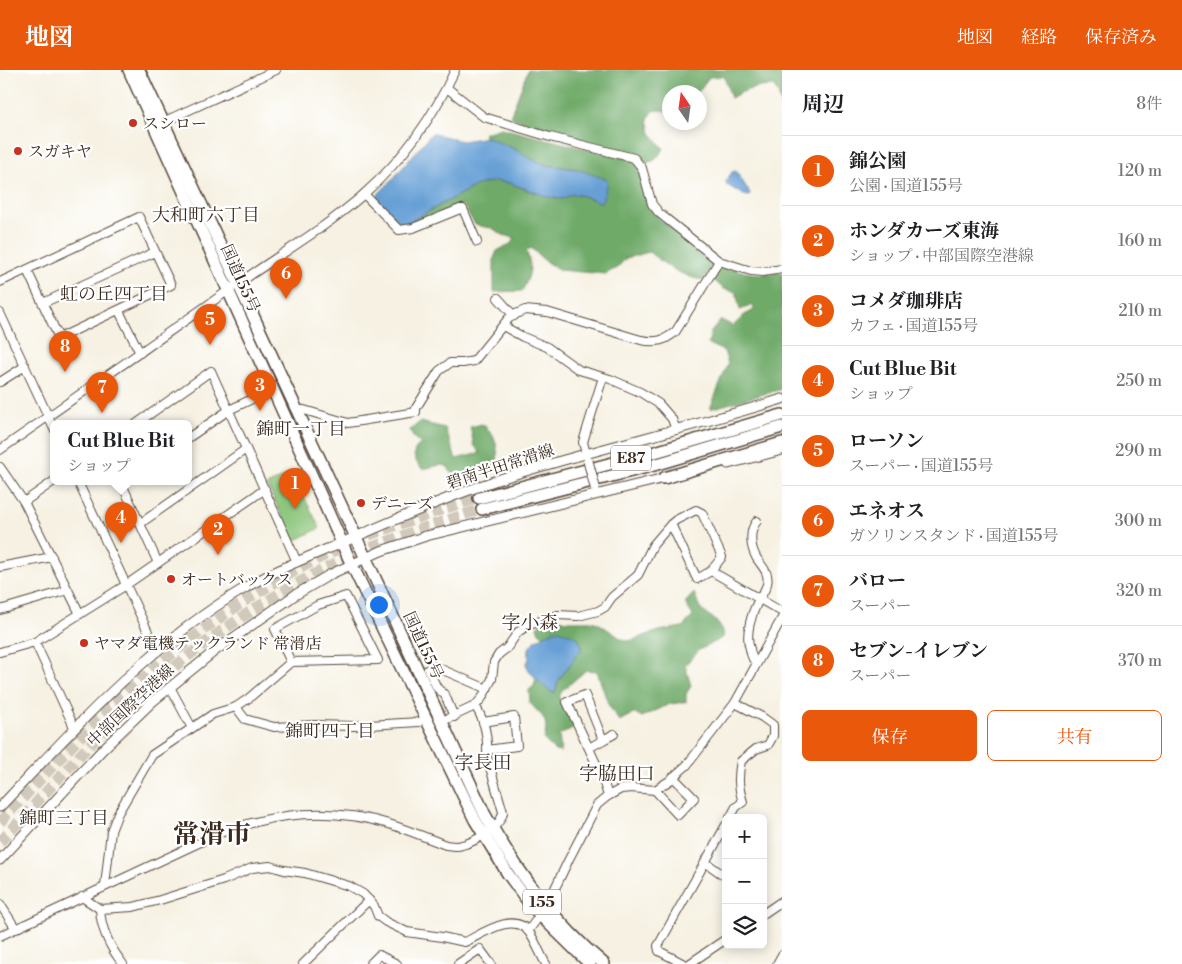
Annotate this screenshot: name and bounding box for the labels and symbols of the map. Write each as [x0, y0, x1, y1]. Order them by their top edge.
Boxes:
north arrow [662, 85, 707, 130]
place label: スシロー [143, 114, 207, 134]
marker: スシロー [127, 117, 139, 129]
place label: スガキヤ [28, 142, 92, 162]
marker: スガキヤ [12, 145, 24, 157]
district label: 大和町六丁目 [152, 204, 260, 227]
street label: 国道155号 [216, 241, 264, 316]
pin: 6 [270, 258, 302, 299]
district label: 虹の丘四丁目 [60, 283, 168, 306]
pin: 5 [194, 304, 226, 345]
pin: 8 [49, 331, 81, 372]
pin: 3 [244, 370, 276, 411]
pin: 7 [86, 372, 118, 413]
district label: 錦町一丁目 [256, 418, 346, 441]
street label: 碧南半田常滑線 [444, 440, 557, 494]
road number: E87 [611, 446, 651, 470]
pin: 1 [279, 468, 311, 509]
place label: デニーズ [371, 494, 434, 514]
marker: デニーズ [355, 497, 367, 509]
pin: 4 [105, 502, 137, 543]
pin: 2 [202, 514, 234, 555]
place label: オートバックス [181, 570, 293, 590]
marker: オートバックス [165, 573, 177, 585]
your location [366, 592, 392, 618]
street label: 国道155号 [399, 608, 447, 683]
district label: 字小森 [501, 611, 559, 635]
place label: ヤマダ電機テックランド 常滑店 [94, 634, 321, 654]
marker: ヤマダ電機テックランド 常滑店 [78, 637, 90, 649]
street label: 中部国際空港線 [83, 660, 178, 751]
district label: 錦町四丁目 [285, 720, 375, 743]
district label: 字長田 [454, 751, 512, 775]
district label: 字脇田口 [579, 762, 655, 786]
district label: 錦町三丁目 [19, 807, 109, 830]
district label: 常滑市 [173, 819, 251, 851]
road number: 155 [523, 890, 561, 914]

